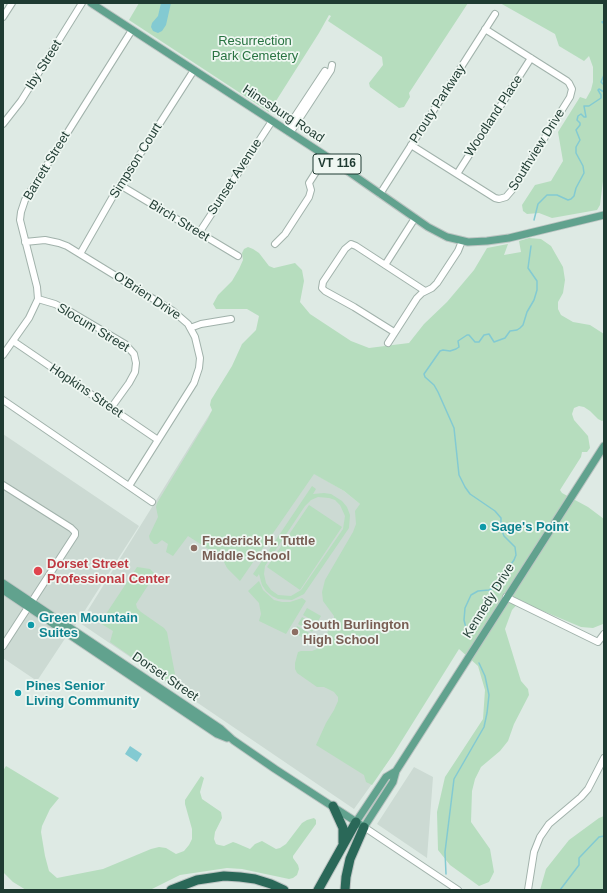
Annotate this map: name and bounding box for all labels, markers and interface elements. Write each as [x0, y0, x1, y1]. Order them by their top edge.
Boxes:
park label: Resurrection Park Cemetery [212, 33, 298, 64]
street label: Iby Street [23, 37, 65, 93]
street label: Prouty Parkway [407, 62, 469, 146]
street label: Woodland Place [462, 72, 526, 160]
street label: Hinesburg Road [239, 82, 327, 146]
street label: Southview Drive [505, 106, 569, 194]
street label: Simpson Court [107, 120, 165, 202]
street label: Barrett Street [20, 129, 74, 203]
street label: Sunset Avenue [205, 136, 265, 218]
road number: VT 116 [313, 154, 361, 174]
street label: Birch Street [146, 197, 212, 245]
street label: O'Brien Drive [111, 269, 183, 323]
street label: Slocum Street [54, 300, 132, 356]
street label: Hopkins Street [46, 361, 126, 421]
place label: Sage's Point [491, 519, 568, 535]
marker: Sage's Point [478, 522, 488, 532]
place label: Frederick H. Tuttle Middle School [202, 533, 315, 564]
marker: Frederick H. Tuttle Middle School [189, 543, 199, 553]
place label: Dorset Street Professional Center [47, 556, 170, 587]
street label: Kennedy Drive [460, 561, 518, 641]
marker: Dorset Street Professional Center [32, 565, 44, 577]
place label: Green Mountain Suites [39, 610, 138, 641]
place label: South Burlington High School [303, 617, 409, 648]
marker: Green Mountain Suites [26, 620, 36, 630]
marker: South Burlington High School [290, 627, 300, 637]
street label: Dorset Street [129, 649, 201, 705]
place label: Pines Senior Living Community [26, 678, 139, 709]
marker: Pines Senior Living Community [13, 688, 23, 698]

